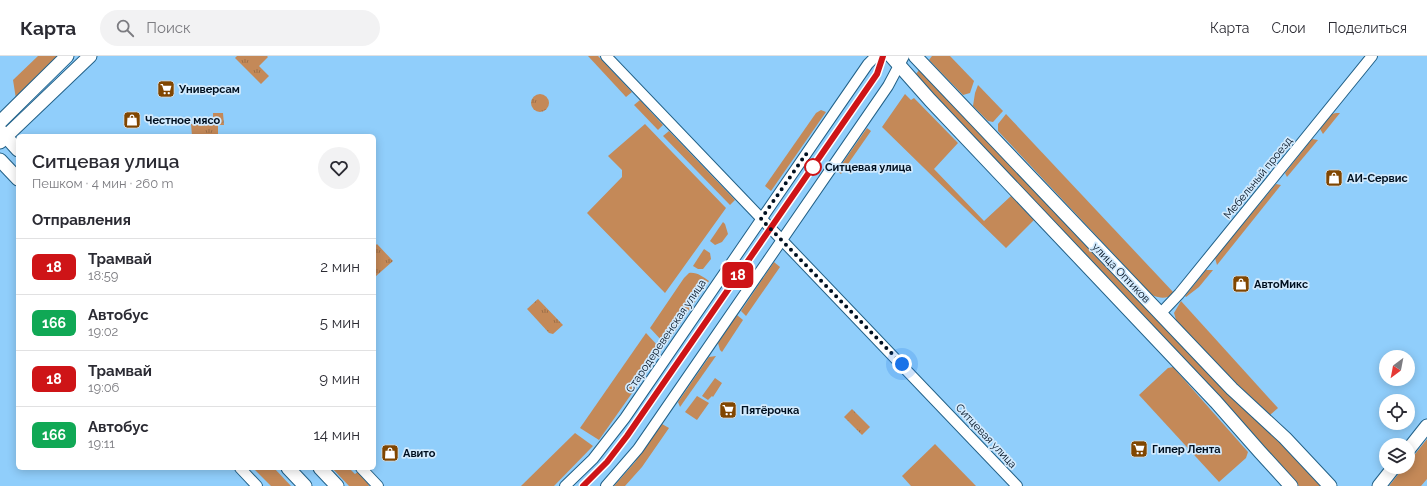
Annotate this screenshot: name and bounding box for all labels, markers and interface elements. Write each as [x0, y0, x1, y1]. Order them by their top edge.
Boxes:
search box [100, 10, 380, 46]
text: Карта [20, 17, 76, 39]
icon: search [114, 17, 136, 39]
text: Поиск [146, 19, 191, 37]
text: Карта [1210, 20, 1249, 36]
text: Слои [1271, 20, 1306, 36]
text: Поделиться [1328, 20, 1407, 36]
supermarket icon: Универсам [156, 79, 176, 99]
place label: Универсам [178, 83, 240, 96]
shop icon: Честное мясо [122, 110, 142, 130]
place label: Честное мясо [145, 114, 221, 127]
street label: Мебельный проезд [1221, 134, 1295, 222]
button: heart [318, 147, 360, 189]
text: Ситцевая улица [32, 150, 179, 172]
marker: Ситцевая улица [804, 158, 822, 176]
place label: Ситцевая улица [825, 161, 912, 174]
shop icon: АИ-Сервис [1324, 168, 1344, 188]
place label: АИ-Сервис [1347, 172, 1408, 185]
text: Пешком · 4 мин · 260 m [32, 176, 173, 191]
text: Отправления [32, 211, 131, 229]
street label: улица Оптиков [1089, 240, 1153, 306]
text: Трамвай [88, 250, 152, 268]
text: 2 мин [320, 258, 360, 276]
text: 18 [46, 259, 62, 275]
line badge: 18 [720, 262, 756, 288]
text: 18 [730, 267, 746, 283]
text: 18:59 [88, 268, 118, 283]
shop icon: АвтоМикс [1231, 274, 1251, 294]
street label: Стародеревенская улица [623, 277, 709, 395]
place label: АвтоМикс [1254, 278, 1308, 291]
text: Автобус [88, 306, 149, 324]
text: 5 мин [320, 314, 360, 332]
text: 166 [42, 315, 66, 331]
text: 19:02 [88, 324, 118, 339]
north arrow [1379, 350, 1415, 386]
map controls [1379, 350, 1415, 474]
your location [892, 354, 912, 374]
text: Трамвай [88, 362, 152, 380]
text: 9 мин [319, 370, 360, 388]
text: 18 [46, 371, 62, 387]
text: 19:06 [88, 380, 119, 395]
button: locate [1379, 394, 1415, 430]
supermarket icon: Пятёрочка [718, 400, 738, 420]
street label: Ситцевая улица [953, 401, 1019, 471]
place label: Пятёрочка [741, 404, 799, 417]
text: Автобус [88, 418, 149, 436]
text: 14 мин [313, 426, 360, 444]
text: 166 [42, 427, 66, 443]
text: 19:11 [88, 436, 115, 451]
button: layers [1379, 438, 1415, 474]
supermarket icon: Гипер Лента [1129, 439, 1149, 459]
shop icon: Авито [380, 443, 400, 463]
place label: Гипер Лента [1152, 443, 1220, 456]
place label: Авито [403, 447, 436, 460]

